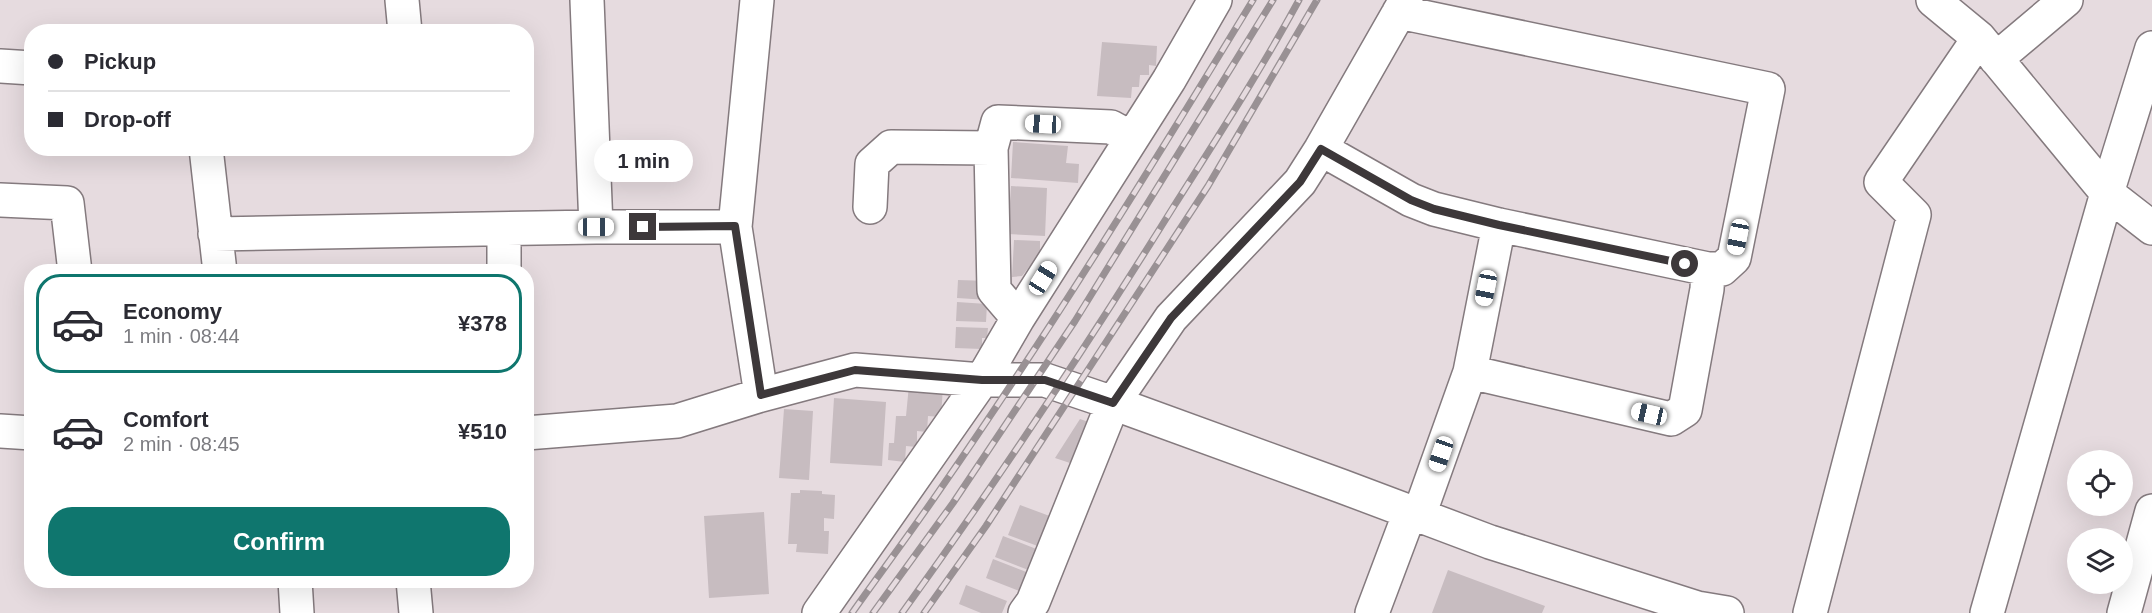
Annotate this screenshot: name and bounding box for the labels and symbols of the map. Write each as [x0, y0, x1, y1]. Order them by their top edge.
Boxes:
car [1025, 114, 1061, 134]
callout: 1 min [594, 140, 692, 182]
route end [629, 213, 656, 240]
car [578, 218, 614, 236]
car [1726, 218, 1750, 256]
route start [1671, 250, 1698, 277]
car [1026, 258, 1060, 298]
car [1474, 269, 1498, 307]
car [1629, 401, 1669, 427]
car [1427, 434, 1455, 474]

